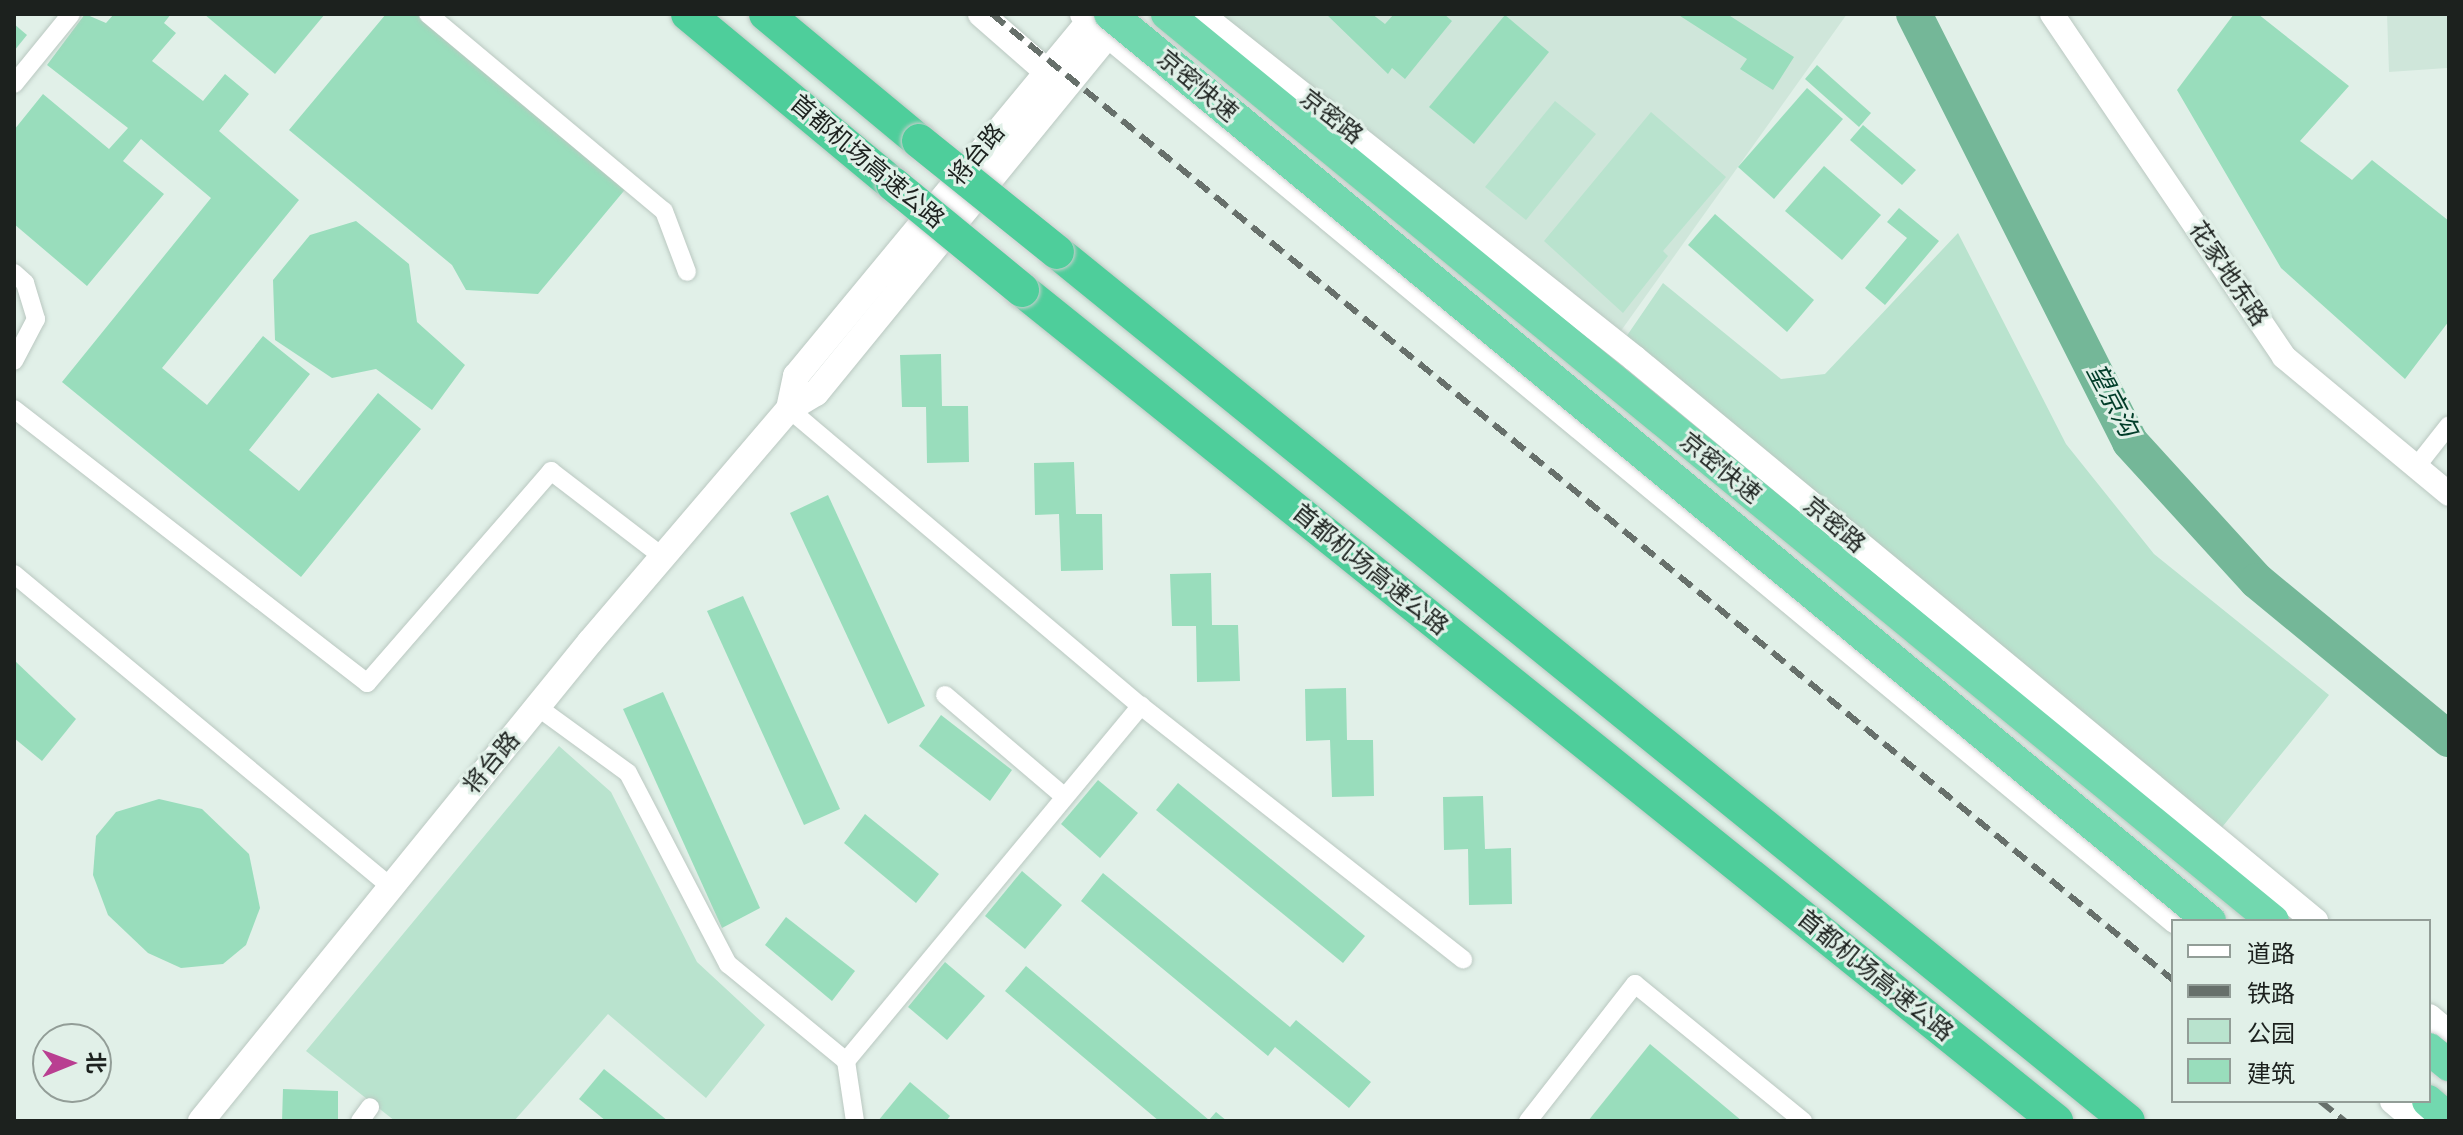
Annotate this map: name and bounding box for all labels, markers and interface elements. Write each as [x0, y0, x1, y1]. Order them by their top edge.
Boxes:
street label: 京密快速 [1151, 44, 1243, 128]
street label: 京密路 [1294, 83, 1368, 151]
street label: 首都机场高速公路 [784, 89, 950, 235]
street label: 将台路 [943, 118, 1011, 192]
street label: 花家地东路 [2183, 216, 2273, 332]
water label: 望京沟 [2079, 359, 2143, 443]
street label: 京密快速 [1674, 427, 1766, 509]
street label: 京密路 [1797, 491, 1871, 559]
street label: 首都机场高速公路 [1286, 498, 1454, 642]
street label: 将台路 [458, 726, 526, 800]
street label: 首都机场高速公路 [1791, 904, 1959, 1048]
legend [2171, 919, 2431, 1103]
text: 道路 [2247, 940, 2295, 969]
text: 铁路 [2247, 980, 2295, 1009]
text: 公园 [2247, 1020, 2295, 1049]
north arrow [32, 1023, 112, 1103]
text: 北 [81, 1051, 108, 1074]
text: 建筑 [2247, 1060, 2295, 1089]

